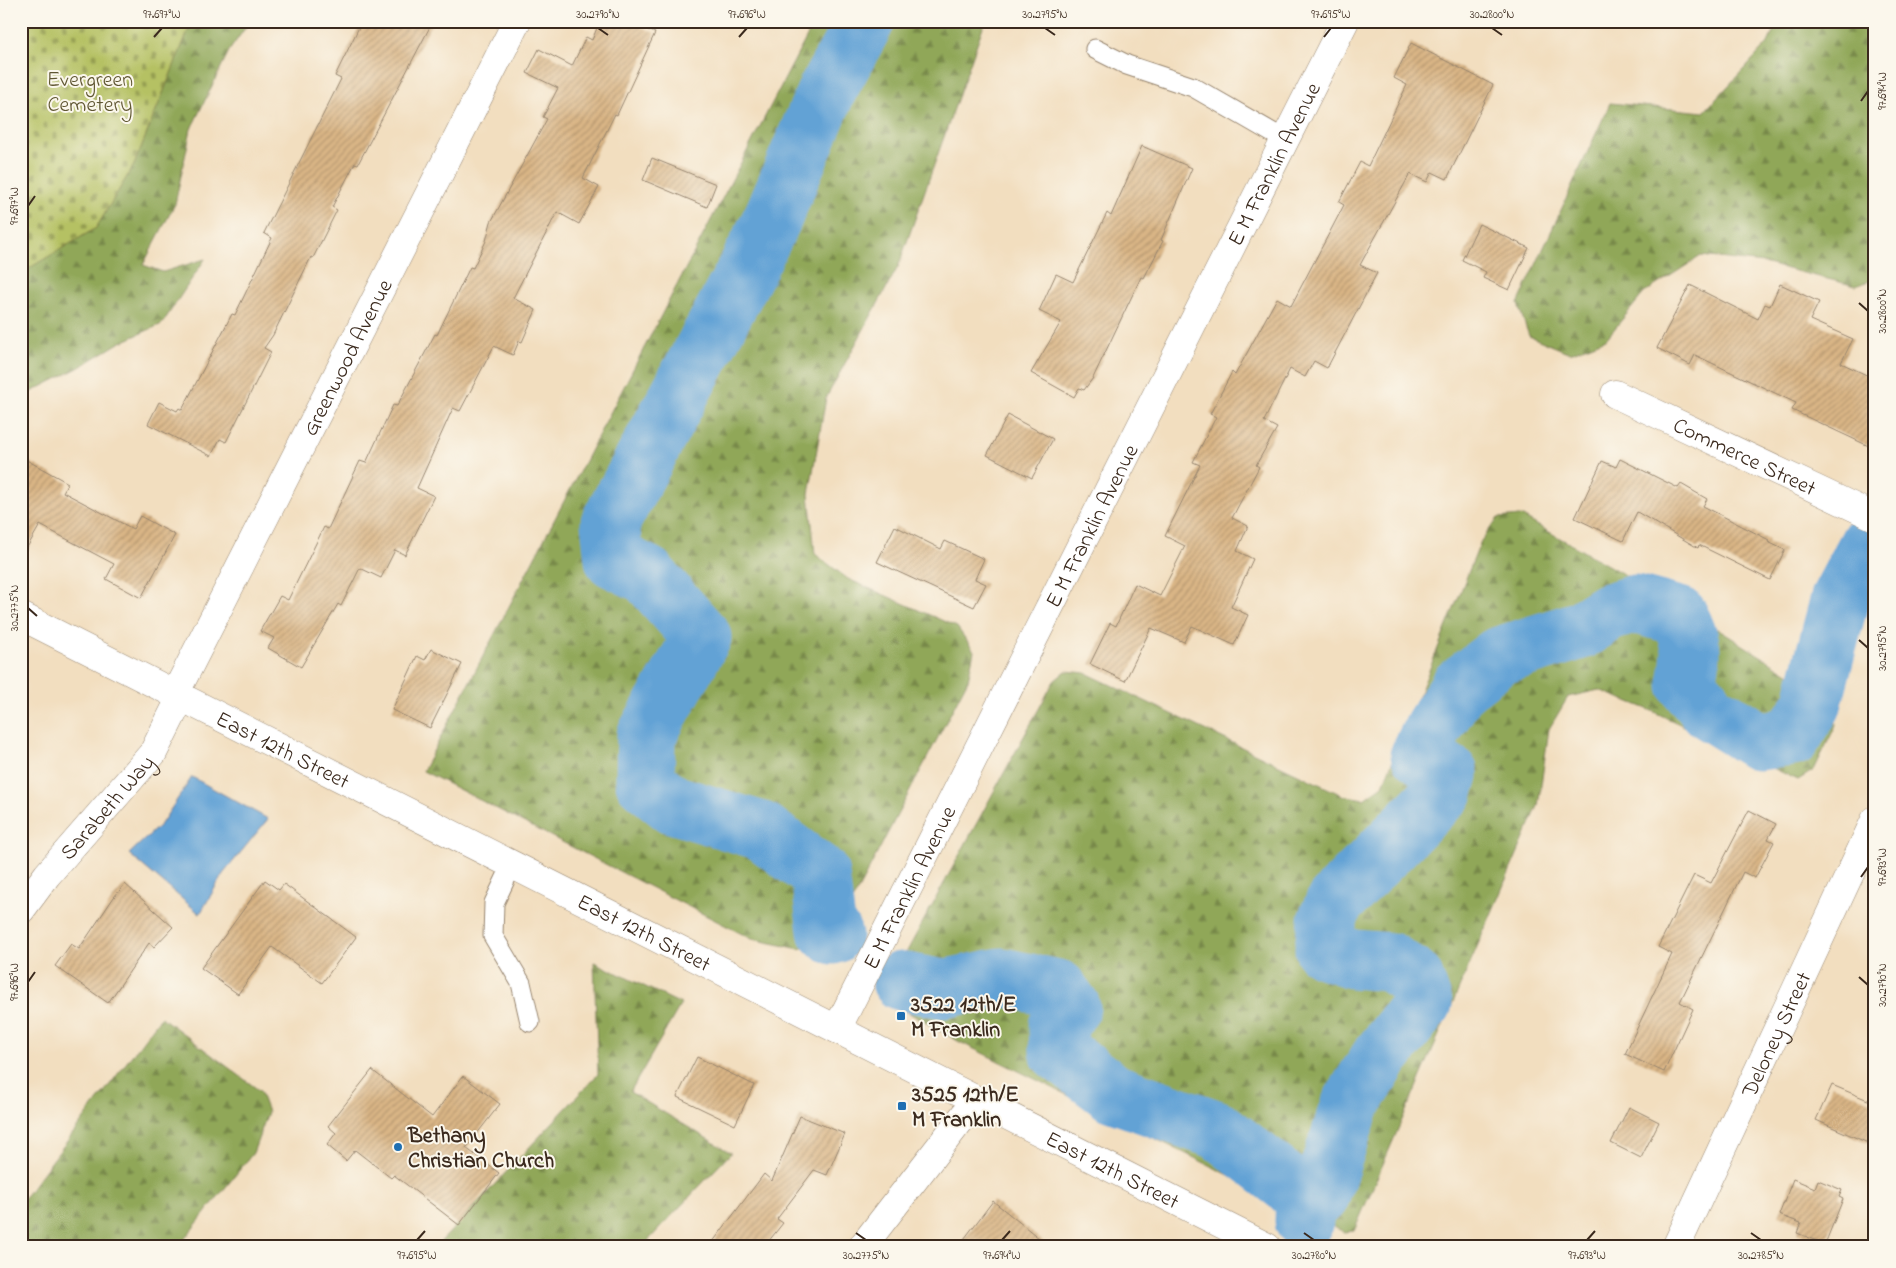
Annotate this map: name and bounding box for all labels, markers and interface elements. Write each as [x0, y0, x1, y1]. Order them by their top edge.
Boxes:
text: 97.697°W [143, 6, 181, 24]
text: 30.2790°N [576, 6, 620, 24]
text: 97.696°W [728, 6, 766, 24]
text: 30.2795°N [1022, 6, 1068, 24]
text: 97.695°W [1311, 6, 1351, 24]
text: 30.2800°N [1470, 6, 1514, 24]
park label: Evergreen Cemetery [47, 65, 133, 123]
text: 97.694°W [1874, 72, 1892, 110]
street label: E M Franklin Avenue [1221, 78, 1330, 252]
text: 97.697°W [6, 187, 24, 225]
street label: Greenwood Avenue [296, 274, 402, 442]
text: 30.2800°N [1874, 289, 1892, 333]
street label: Commerce Street [1667, 411, 1821, 506]
street label: E M Franklin Avenue [1039, 439, 1148, 614]
text: 30.2775°N [6, 585, 24, 631]
text: 30.2795°N [1874, 625, 1892, 671]
street label: East 12th Street [210, 704, 355, 799]
street label: Sarabeth Way [54, 749, 164, 869]
street label: E M Franklin Avenue [857, 801, 966, 976]
text: 97.693°W [1874, 848, 1892, 886]
street label: East 12th Street [571, 887, 716, 982]
text: 97.696°W [6, 963, 24, 1001]
text: 30.2790°N [1874, 963, 1892, 1007]
street label: Deloney Street [1735, 967, 1821, 1104]
place label: 3522 12th/E M Franklin [910, 990, 1016, 1047]
marker: 3522 12th/E M Franklin [895, 1010, 907, 1022]
place label: 3525 12th/E M Franklin [911, 1080, 1019, 1137]
marker: 3525 12th/E M Franklin [896, 1100, 908, 1112]
place label: Bethany Christian Church [407, 1121, 554, 1178]
street label: East 12th Street [1039, 1124, 1185, 1219]
marker: Bethany Christian Church [392, 1141, 404, 1153]
text: 97.695°W [397, 1247, 437, 1265]
text: 30.2775°N [843, 1247, 889, 1265]
text: 97.694°W [983, 1247, 1021, 1265]
text: 30.2780°N [1292, 1247, 1336, 1265]
text: 97.693°W [1568, 1247, 1606, 1265]
text: 30.2785°N [1738, 1247, 1784, 1265]

